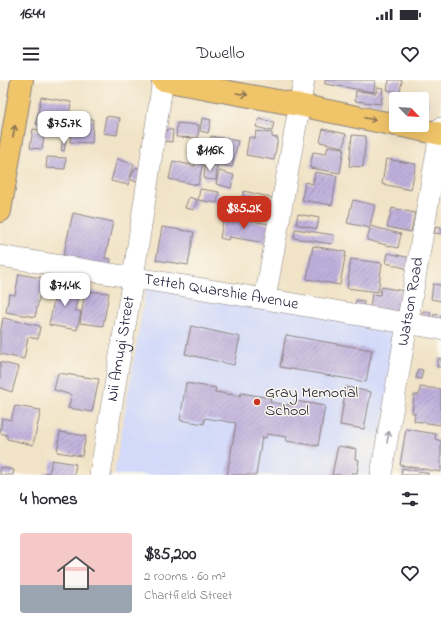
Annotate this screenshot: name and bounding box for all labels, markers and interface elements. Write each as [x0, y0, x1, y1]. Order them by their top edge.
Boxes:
text: 16:44 [20, 3, 45, 25]
text: Dwello [196, 41, 245, 67]
icon: menu [20, 43, 42, 65]
icon: heart [399, 43, 421, 65]
one-way arrow [235, 91, 248, 99]
north arrow [389, 92, 429, 132]
map controls [389, 92, 429, 132]
pin: $75.7K [31, 111, 97, 145]
text: $75.7K [47, 114, 81, 133]
one-way arrow [363, 116, 376, 124]
one-way arrow [10, 125, 18, 138]
pin: $116K [182, 138, 238, 172]
text: $116K [196, 141, 224, 160]
pin: $85.2K [211, 196, 277, 230]
text: $85.2K [226, 199, 262, 218]
street label: Watson Road [392, 255, 430, 348]
street label: Tetteh Quarshie Avenue [142, 267, 301, 317]
pin: $71.4K [32, 273, 98, 307]
text: $71.4K [49, 276, 81, 295]
street label: Nii Amugi Street [101, 294, 142, 403]
place label: Gray Memorial School [265, 381, 359, 423]
marker: Gray Memorial School [252, 397, 262, 407]
one-way arrow [384, 430, 392, 443]
text: 4 homes [20, 487, 78, 512]
icon: filters [399, 488, 421, 510]
text: $85,200 [144, 542, 196, 567]
icon: home [52, 549, 100, 597]
icon: heart [399, 562, 421, 584]
text: 2 rooms · 60 m² [144, 567, 226, 586]
text: Chartfield Street [144, 586, 232, 605]

